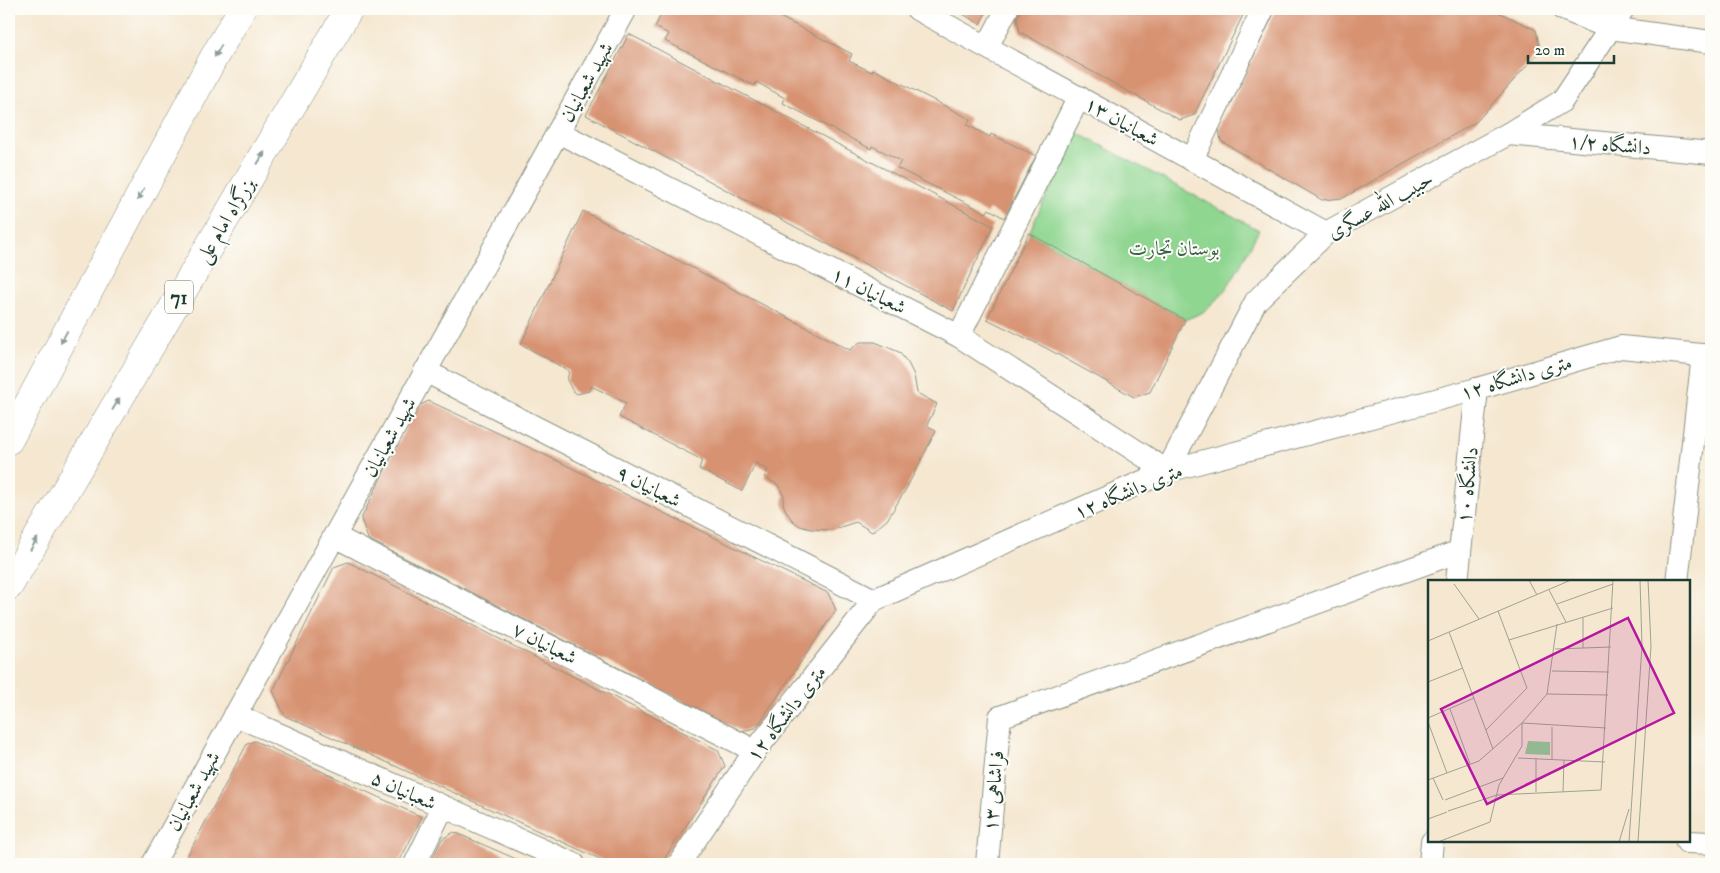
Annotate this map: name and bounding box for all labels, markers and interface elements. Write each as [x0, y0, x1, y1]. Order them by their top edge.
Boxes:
scale bar [1528, 32, 1614, 64]
street label: شهید شعبانیان [555, 38, 619, 127]
text: 20 m [1535, 41, 1565, 60]
one-way arrow [213, 44, 222, 57]
street label: شعبانیان ۱۳ [1080, 92, 1163, 153]
street label: دانشگاه ۱/۲ [1568, 127, 1652, 162]
one-way arrow [257, 152, 266, 165]
street label: حبیب الله عسگری [1321, 163, 1438, 246]
street label: بزرگراه امام علی [189, 172, 265, 270]
one-way arrow [136, 187, 145, 201]
park label: بوستان تجارت [1128, 237, 1220, 262]
street label: شعبانیان ۱۱ [827, 262, 910, 321]
road number: 71 [165, 280, 193, 314]
one-way arrow [60, 330, 68, 344]
street label: ۱۲ متری دانشگاه [1457, 349, 1575, 406]
street label: شهید شعبانیان [358, 393, 422, 482]
one-way arrow [112, 397, 121, 410]
street label: دانشگاه ۱۰ [1450, 445, 1485, 525]
street label: ۱۲ متری دانشگاه [1070, 457, 1187, 526]
street label: شعبانیان ۹ [612, 461, 685, 514]
one-way arrow [29, 537, 38, 550]
inset map [1428, 580, 1690, 843]
street label: شعبانیان ۷ [508, 618, 581, 671]
street label: ۱۲ متری دانشگاه [740, 660, 833, 767]
street label: شهید شعبانیان [162, 747, 226, 836]
street label: فراشاهی ۱۳ [978, 750, 1010, 833]
street label: شعبانیان ۵ [367, 766, 440, 817]

